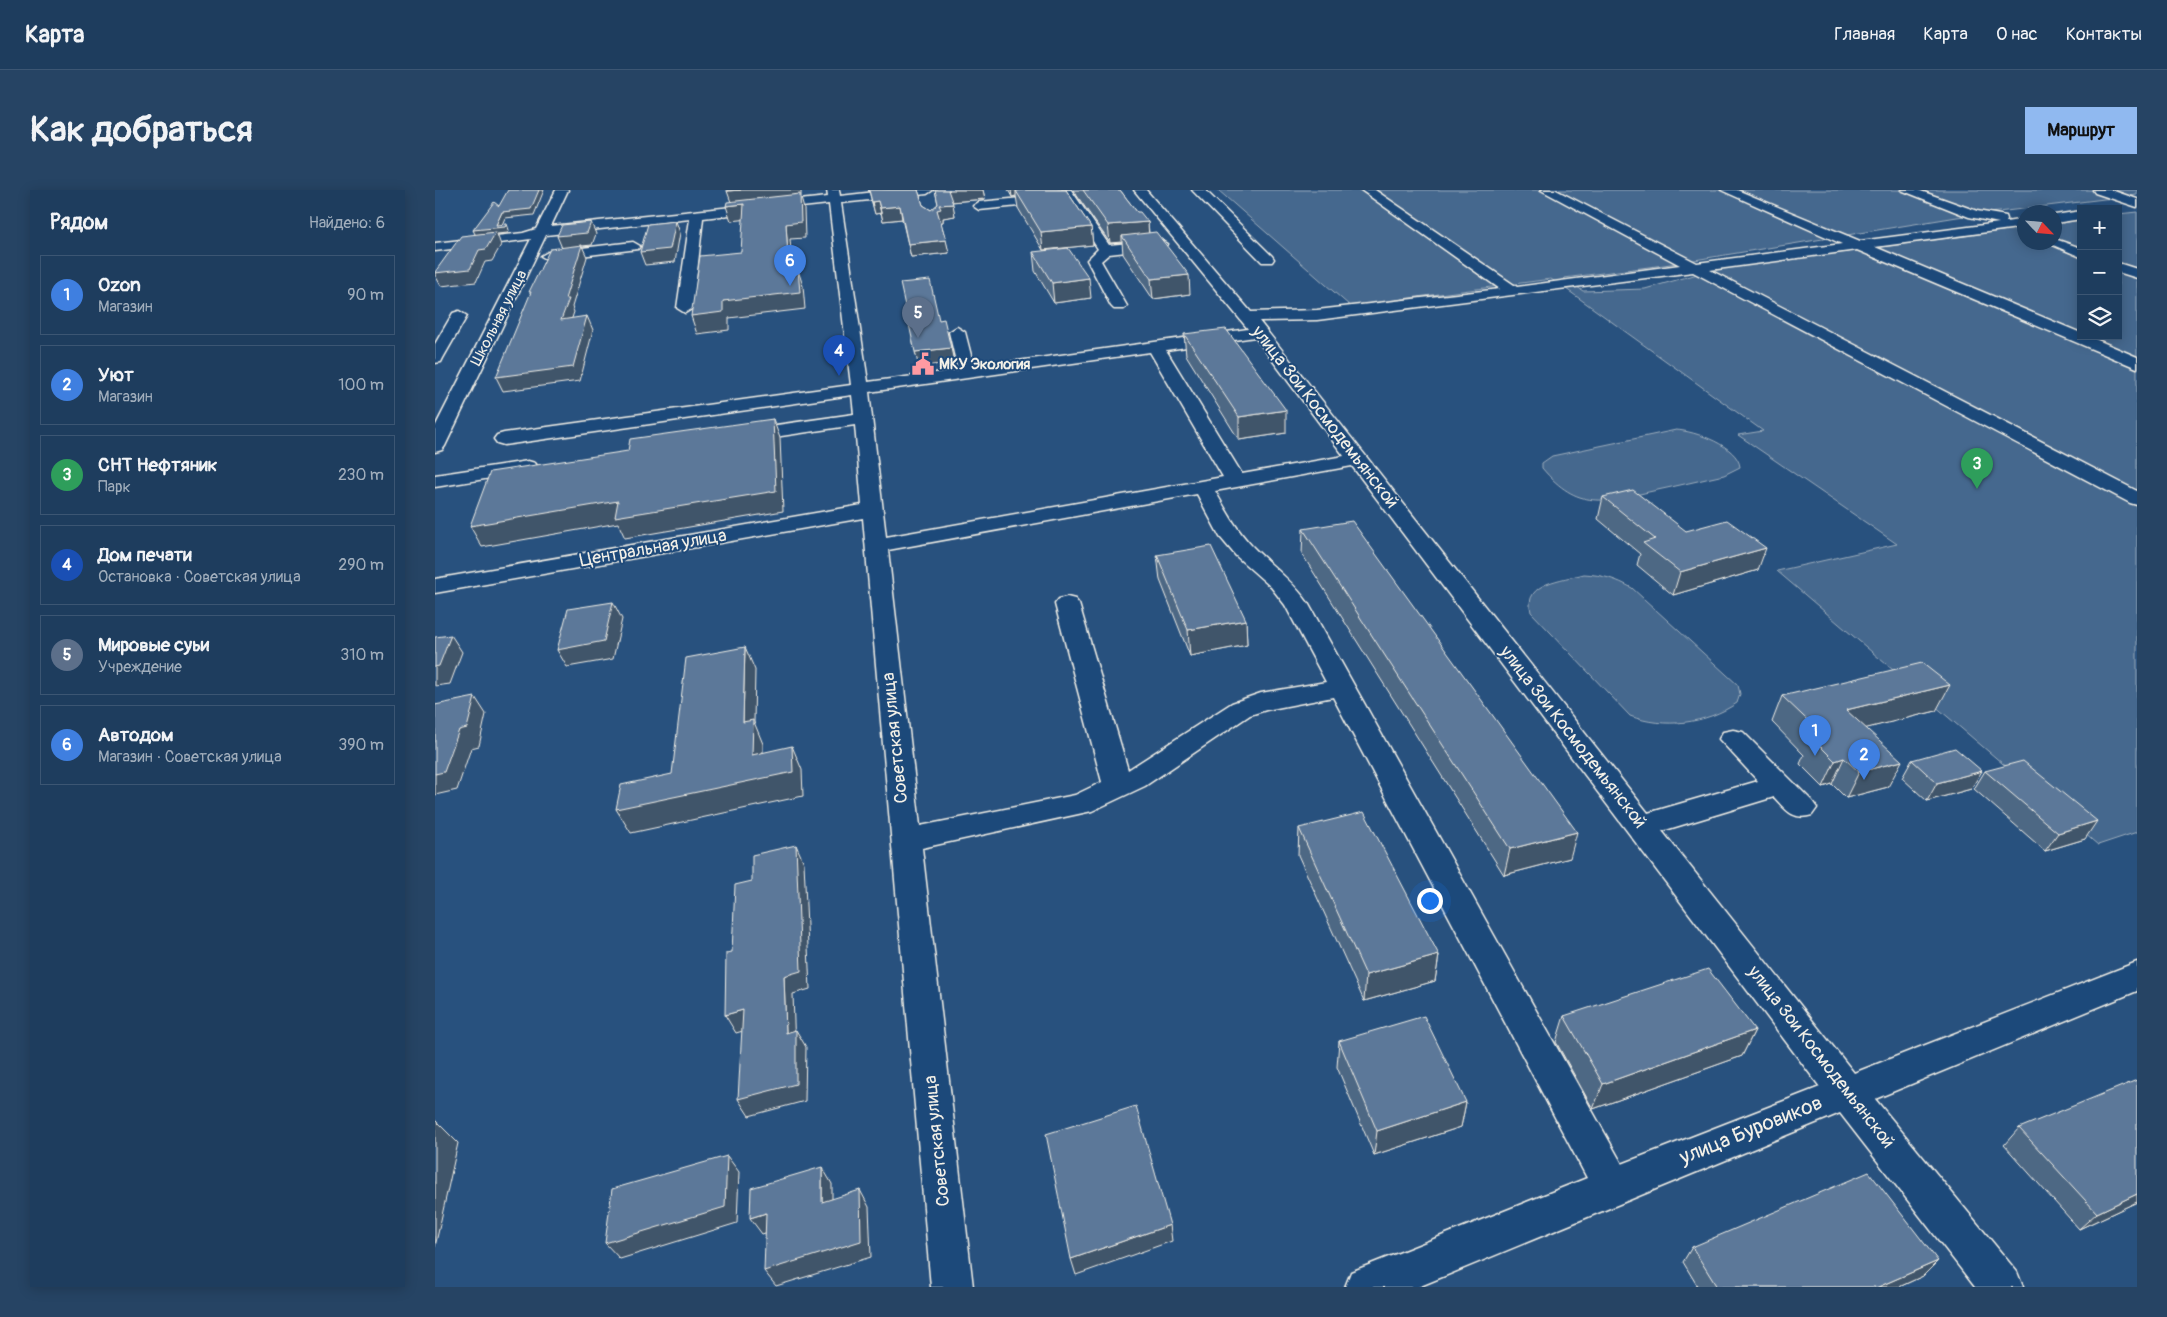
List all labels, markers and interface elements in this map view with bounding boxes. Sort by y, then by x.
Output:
text: Карта [25,20,84,49]
text: Главная [1834,23,1895,46]
text: Карта [1923,23,1968,46]
text: О нас [1996,23,2038,46]
text: Контакты [2066,23,2142,46]
button: Маршрут [2025,107,2137,154]
text: Как добраться [30,108,253,152]
north arrow [2017,205,2062,250]
map controls [2077,205,2122,340]
button: + [2077,205,2122,250]
text: Рядом [50,209,108,236]
text: Найдено: 6 [309,213,385,233]
pin: 6 [774,245,806,286]
button: − [2077,250,2122,295]
street label: Школьная улица [467,267,531,369]
text: Ozon [98,273,141,297]
text: 1 [64,285,70,305]
text: 90 m [347,285,384,305]
button: layers [2077,295,2122,340]
text: Магазин [98,297,153,317]
pin: 5 [902,297,934,338]
street label: улица Зои Космодемьянской [1246,320,1404,513]
pin: 4 [823,335,855,376]
public building icon: МКУ Экология [910,351,936,377]
place label: МКУ Экология [939,355,1030,374]
text: Уют [98,363,134,387]
text: 2 [63,375,71,395]
text: 100 m [338,375,384,395]
text: Магазин [98,387,153,407]
pin: 3 [1961,448,1993,489]
text: СНТ Нефтяник [98,453,217,477]
text: 3 [63,465,71,485]
text: 230 m [338,465,384,485]
text: Парк [98,477,131,497]
street label: Центральная улица [578,524,728,572]
text: Дом печати [98,543,192,567]
text: 4 [62,555,72,575]
text: 290 m [338,555,384,575]
text: Остановка · Советская улица [98,567,301,587]
text: Мировые суьи [98,633,209,657]
street label: улица Зои Космодемьянской [1494,640,1652,833]
text: 5 [63,645,71,665]
text: 310 m [340,645,384,665]
text: Учреждение [98,657,182,677]
street label: Советская улица [877,671,913,805]
pin: 1 [1799,715,1831,756]
text: Автодом [98,723,174,747]
text: 6 [62,735,72,755]
text: 390 m [338,735,384,755]
pin: 2 [1848,739,1880,780]
text: Магазин · Советская улица [98,747,282,767]
your location [1417,888,1443,914]
street label: улица Зои Космодемьянской [1742,960,1900,1153]
street label: Советская улица [919,1074,955,1208]
street label: улица Буровиков [1675,1089,1826,1171]

